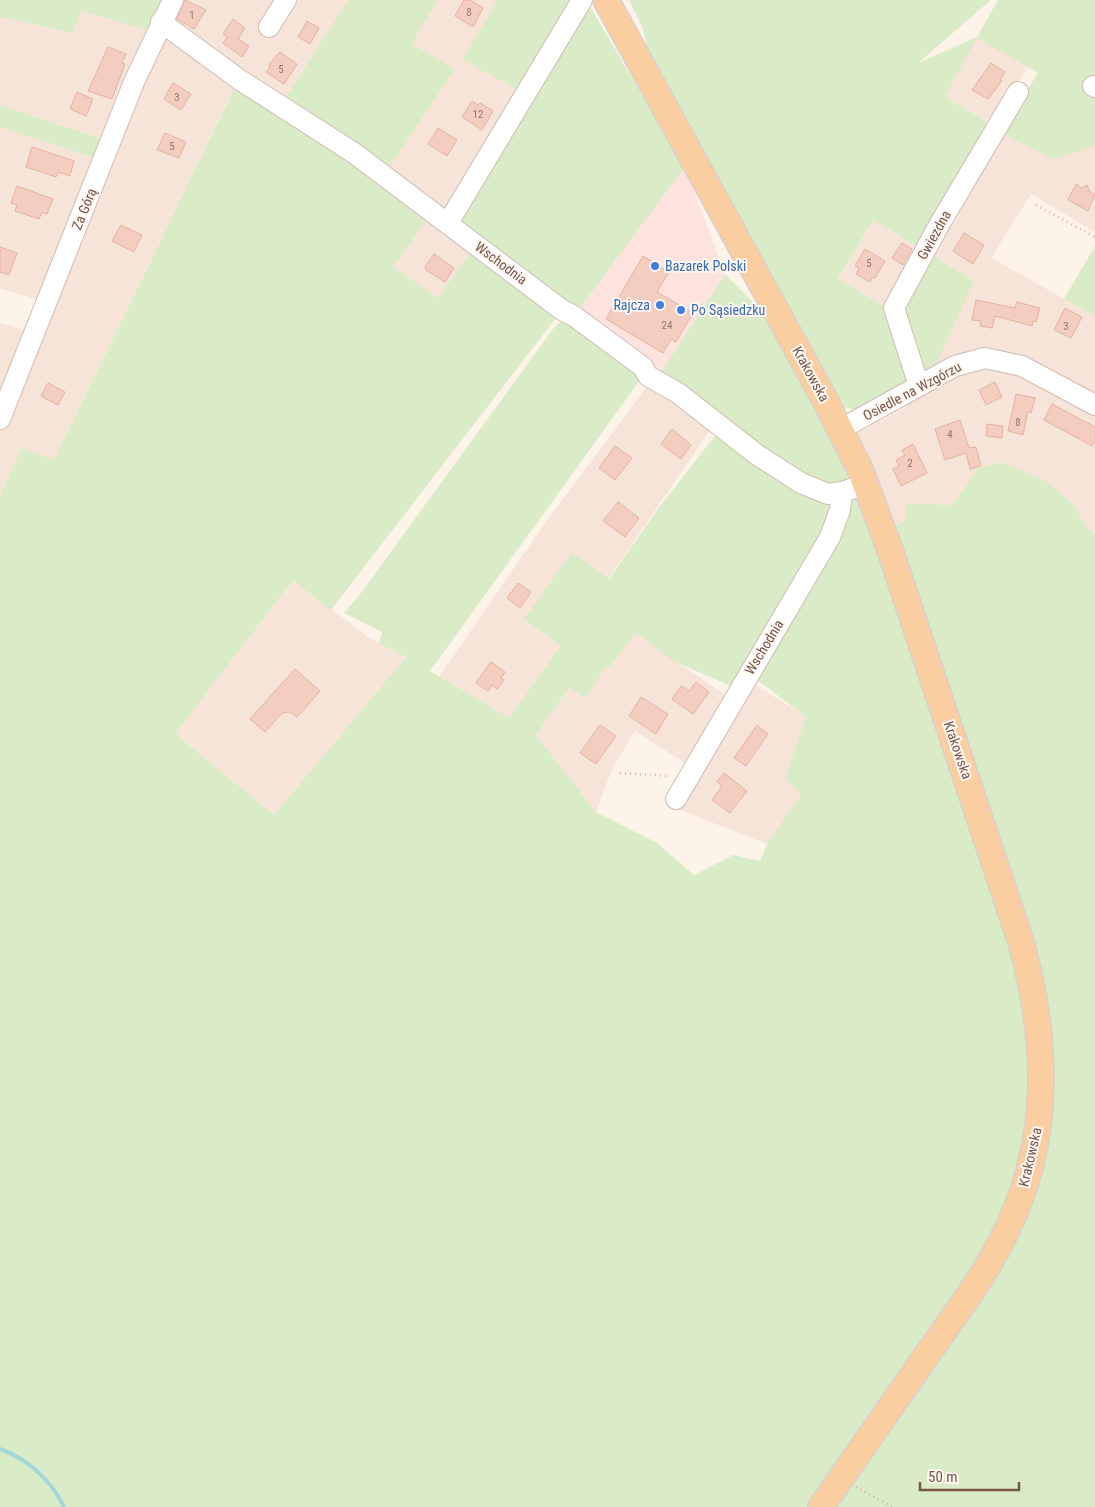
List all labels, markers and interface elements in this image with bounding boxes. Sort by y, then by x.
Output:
house number: 8 [466,6,472,19]
house number: 1 [189,9,195,22]
house number: 5 [278,63,284,76]
house number: 3 [174,91,180,104]
house number: 12 [473,108,483,121]
house number: 5 [169,140,175,153]
street label: Za Górą [68,186,100,232]
street label: Gwiezdna [914,208,954,262]
street label: Wschodnia [472,238,530,288]
house number: 5 [866,257,872,270]
place label: Bazarek Polski [665,258,746,274]
marker: Bazarek Polski [649,260,661,272]
place label: Rajcza [613,297,650,313]
marker: Rajcza [654,299,666,311]
place label: Po Sąsiedzku [691,302,765,318]
marker: Po Sąsiedzku [675,304,687,316]
house number: 24 [662,319,673,332]
house number: 3 [1063,320,1069,333]
street label: Krakowska [789,344,833,404]
street label: Osiedle na Wzgórzu [860,358,964,424]
house number: 8 [1015,416,1021,429]
house number: 4 [947,428,953,441]
house number: 2 [907,457,913,470]
street label: Wschodnia [741,617,787,677]
street label: Krakowska [941,719,975,781]
street label: Krakowska [1015,1126,1045,1188]
scale bar [920,1460,1019,1492]
text: 50 m [928,1468,958,1486]

